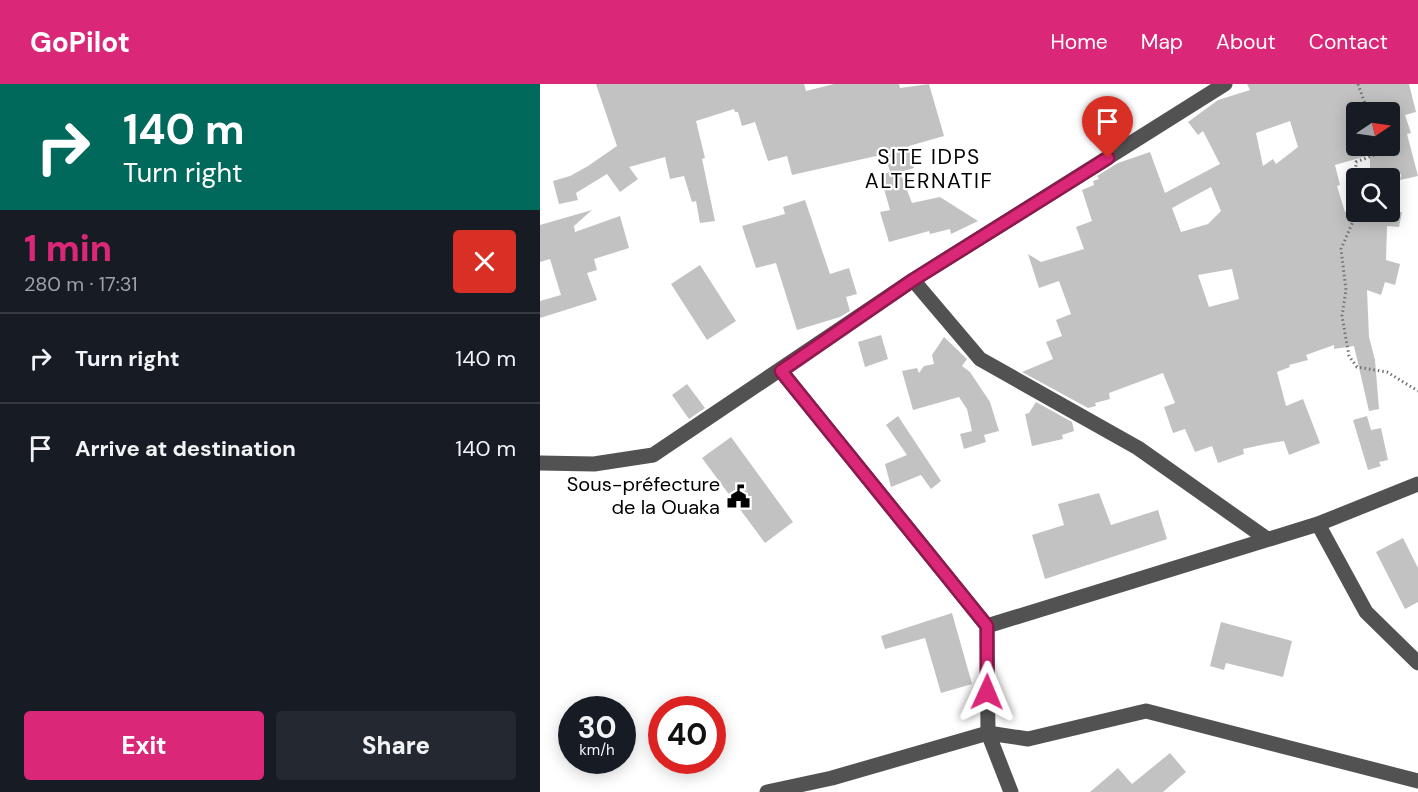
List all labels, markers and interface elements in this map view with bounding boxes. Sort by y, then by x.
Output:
text: GoPilot [30,24,130,61]
text: Home [1050,28,1108,56]
text: Map [1141,28,1183,56]
text: About [1216,28,1276,56]
text: Contact [1309,28,1388,56]
pin [1082,96,1133,158]
text: 140 m [123,102,245,157]
north arrow [1346,102,1400,156]
map controls [1346,102,1400,222]
icon: arrive [1091,105,1124,138]
icon: right [24,108,102,186]
district label: SITE IDPS ALTERNATIF [865,143,993,195]
text: Turn right [123,155,243,190]
button: search [1346,168,1400,222]
text: 1 min [24,225,112,272]
button: close [453,230,516,293]
text: 280 m · 17:31 [24,271,137,297]
icon: right [24,342,57,375]
text: Turn right [75,344,180,373]
text: 140 m [455,344,516,373]
icon: arrive [24,432,57,465]
text: Arrive at destination [75,434,296,463]
text: 140 m [455,434,516,463]
place label: Sous-préfecture de la Ouaka [567,471,720,520]
public building icon: Sous-préfecture de la Ouaka [725,483,751,509]
position arrow [955,660,1019,724]
speed limit sign: 40 [648,696,726,774]
text: 30 [577,708,617,747]
button: Exit [24,711,264,780]
button: Share [276,711,516,780]
text: km/h [579,740,615,760]

